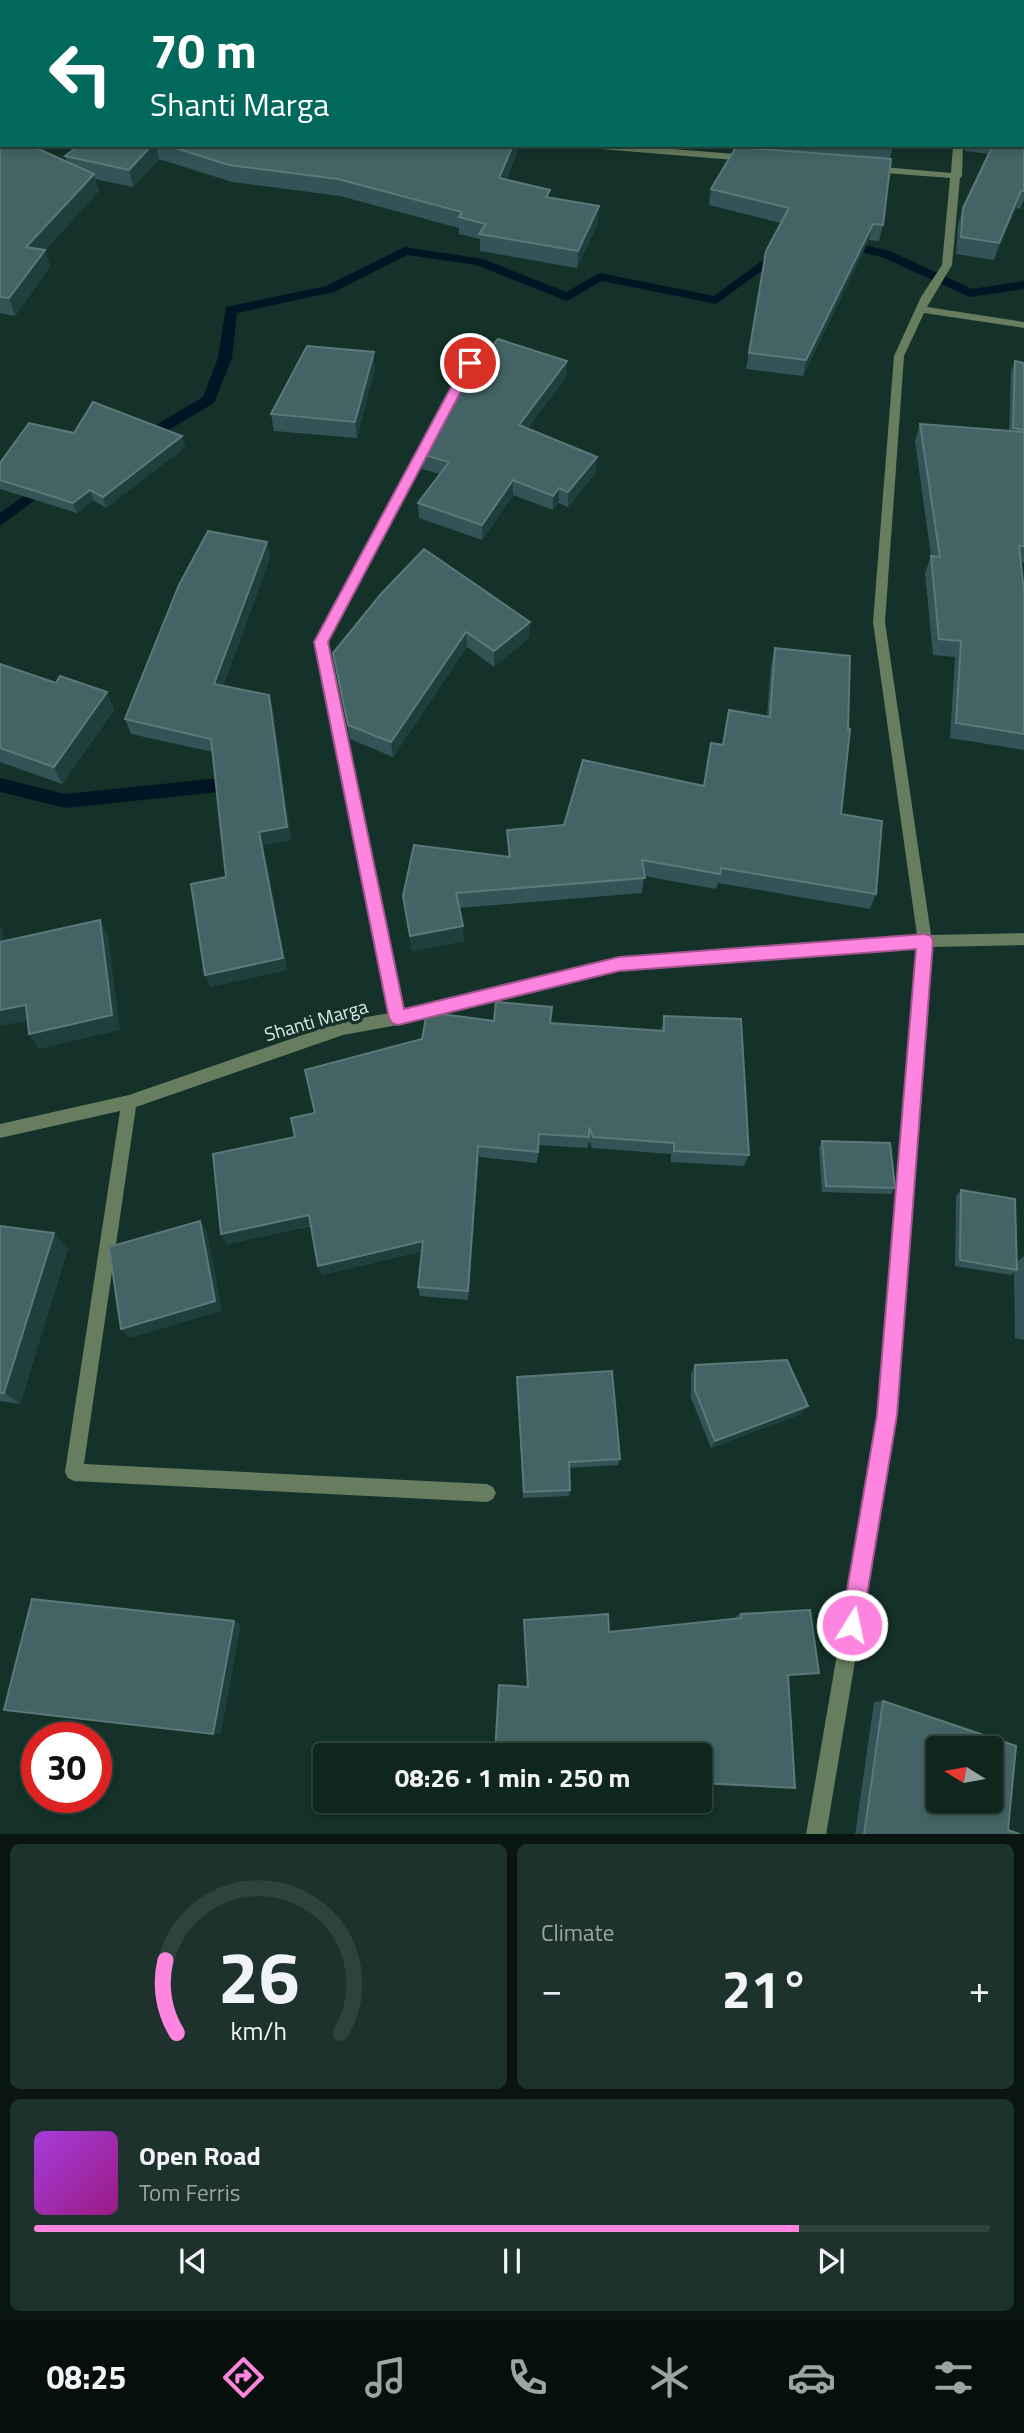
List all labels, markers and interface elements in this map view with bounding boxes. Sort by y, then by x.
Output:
text: 70 m [150,12,257,87]
icon: left [35,28,126,119]
text: Shanti Marga [150,80,329,128]
pin [440,333,500,393]
icon: arrive [451,344,489,382]
street label: Shanti Marga [261,991,371,1048]
position arrow [815,1588,889,1662]
speed limit sign: 30 [21,1722,112,1813]
north arrow [926,1736,1003,1813]
map controls [926,1736,1003,1813]
text: 08:26 · 1 min · 250 m [395,1758,630,1797]
text: Climate [541,1915,614,1950]
text: 26 [218,1921,299,2031]
text: 21° [722,1949,809,2028]
text: − [541,1960,562,2018]
text: + [969,1960,990,2018]
text: km/h [230,2011,287,2049]
text: Open Road [139,2136,261,2175]
text: Tom Ferris [139,2175,240,2210]
icon: previous [174,2242,212,2280]
icon: pause [493,2242,531,2280]
icon: next [812,2242,850,2280]
text: 08:25 [46,2353,126,2401]
icon: directions [219,2353,268,2402]
icon: music [361,2353,410,2402]
icon: phone [503,2353,552,2402]
icon: climate [645,2353,694,2402]
icon: car [787,2353,836,2402]
icon: filters [929,2353,978,2402]

